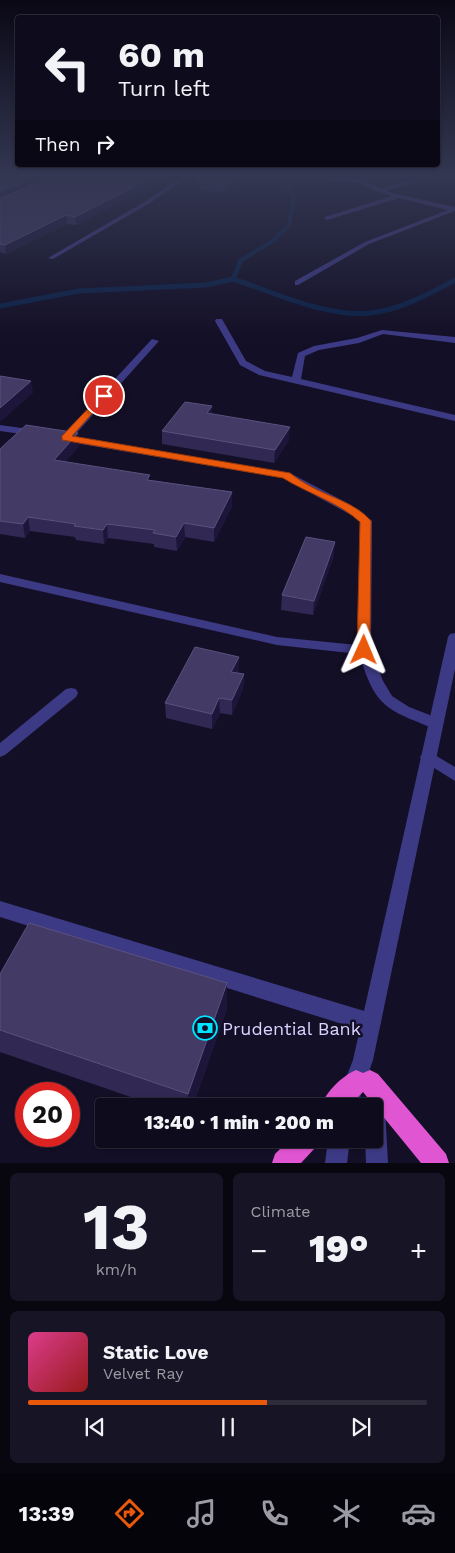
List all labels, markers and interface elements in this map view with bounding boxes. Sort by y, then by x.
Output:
text: 60 m [118,34,205,76]
icon: left [35,35,100,100]
text: Turn left [118,76,210,101]
icon: right [91,130,119,158]
text: Then [35,133,81,156]
pin [83,375,125,417]
icon: arrive [90,382,118,410]
position arrow [337,623,389,675]
bank icon: Prudential Bank [192,1015,218,1041]
place label: Prudential Bank [222,1018,361,1039]
speed limit sign: 20 [15,1082,80,1147]
text: 13:40 · 1 min · 200 m [144,1111,334,1134]
text: 13 [83,1189,150,1265]
text: Climate [251,1202,311,1221]
text: 19° [309,1227,369,1271]
text: − [251,1234,267,1267]
text: + [410,1234,427,1267]
text: km/h [96,1260,137,1279]
text: Static Love [103,1341,208,1364]
text: Velvet Ray [103,1364,183,1383]
icon: previous [81,1413,109,1441]
icon: pause [214,1413,242,1441]
icon: next [347,1413,375,1441]
icon: directions [112,1496,147,1531]
icon: music [184,1496,219,1531]
icon: phone [257,1496,292,1531]
icon: climate [329,1496,364,1531]
icon: car [401,1496,436,1531]
text: 13:39 [19,1501,74,1526]

